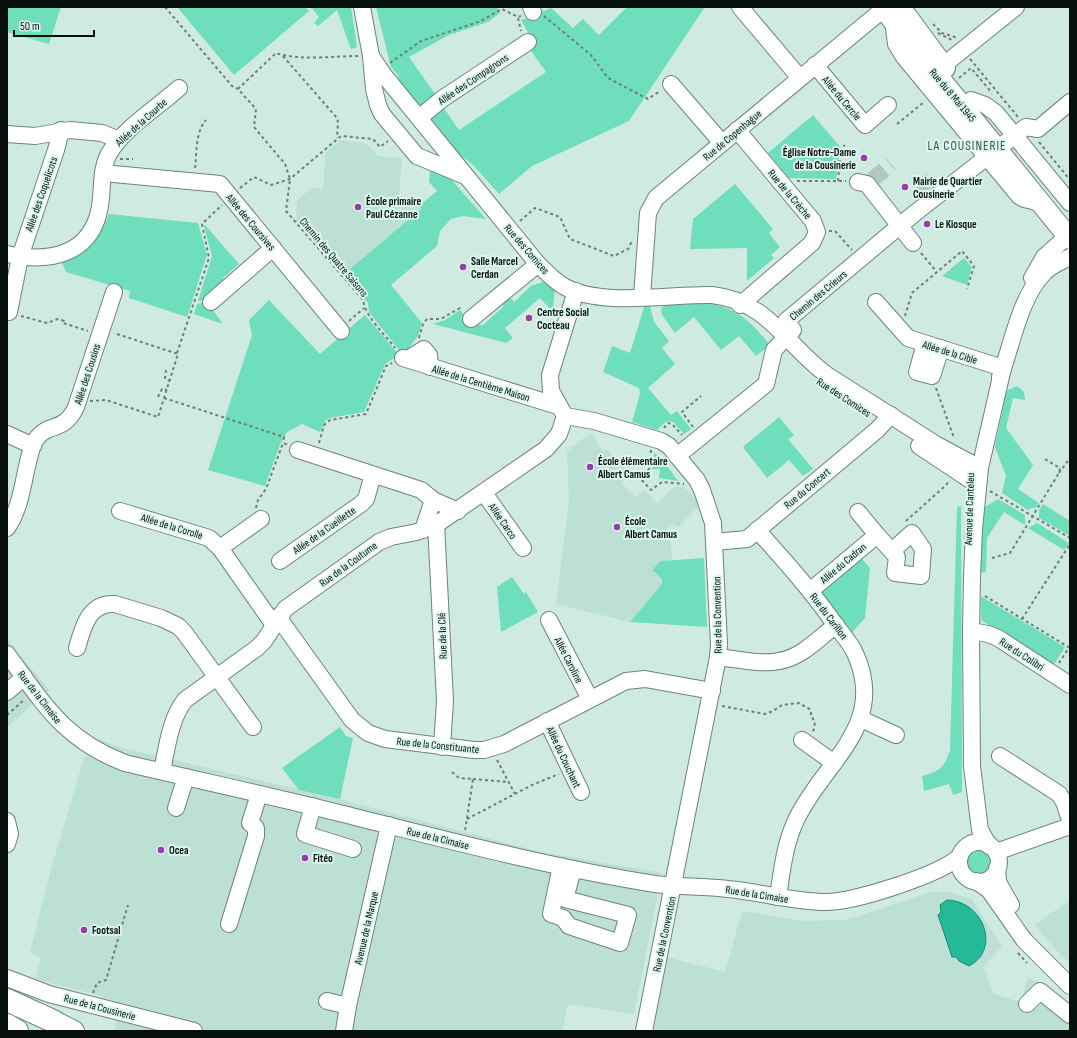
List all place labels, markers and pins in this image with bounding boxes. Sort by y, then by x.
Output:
place label: Église Notre-Dame de la Cousinerie [783,146,856,172]
marker: Église Notre-Dame de la Cousinerie [859,153,869,163]
place label: Mairie de Quartier Cousinerie [913,175,983,201]
marker: Mairie de Quartier Cousinerie [900,182,910,192]
place label: École primaire Paul Cézanne [366,195,421,221]
marker: École primaire Paul Cézanne [353,202,363,212]
place label: Le Kiosque [935,218,977,231]
marker: Le Kiosque [922,219,932,229]
place label: Salle Marcel Cerdan [471,255,518,281]
marker: Salle Marcel Cerdan [458,262,468,272]
place label: Centre Social Cocteau [537,306,589,332]
marker: Centre Social Cocteau [524,313,534,323]
place label: École élémentaire Albert Camus [597,455,668,481]
marker: École élémentaire Albert Camus [585,462,595,472]
place label: École Albert Camus [624,515,677,541]
marker: École Albert Camus [612,522,622,532]
place label: Ocea [169,844,189,857]
marker: Ocea [156,845,166,855]
place label: Fitéo [313,852,333,865]
marker: Fitéo [300,853,310,863]
place label: Footsal [92,924,121,937]
marker: Footsal [79,925,89,935]

